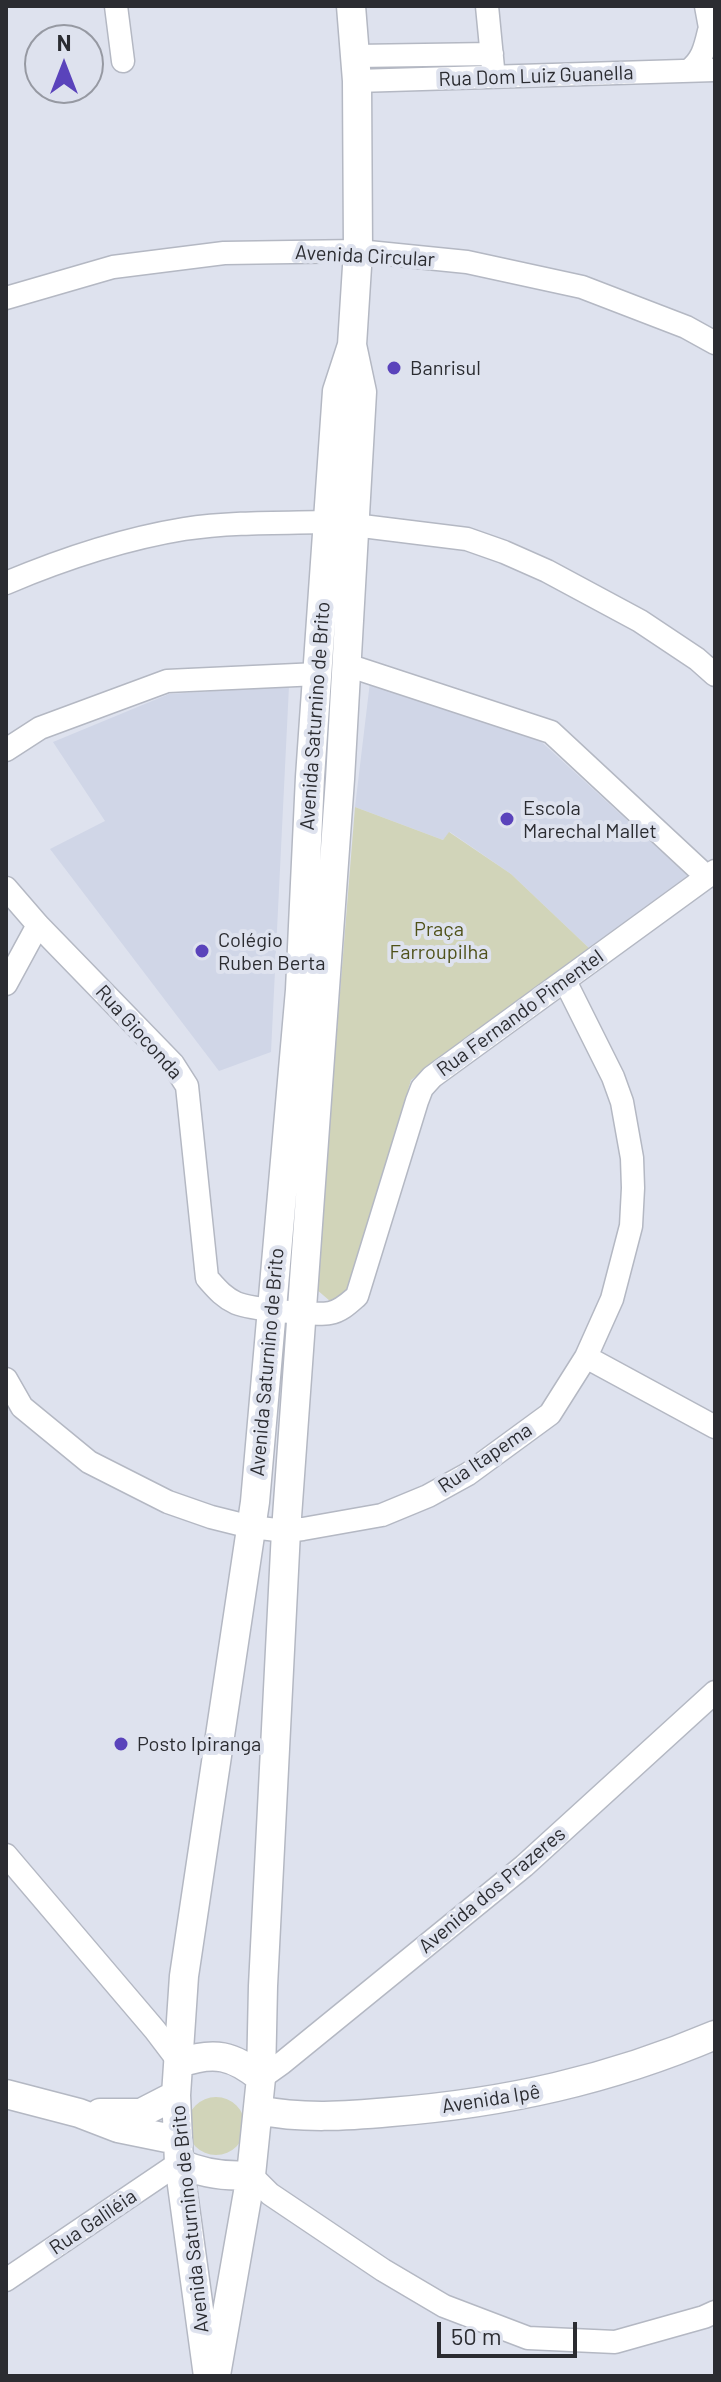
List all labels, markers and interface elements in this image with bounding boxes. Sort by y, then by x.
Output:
north arrow [24,24,104,104]
text: N [57,29,71,55]
street label: Rua Dom Luiz Guanella [438,61,634,91]
street label: Avenida Circular [294,240,436,272]
place label: Banrisul [410,356,481,380]
marker: Banrisul [385,359,403,377]
street label: Avenida Saturnino de Brito [295,601,335,831]
place label: Escola Marechal Mallet [523,796,657,843]
marker: Escola Marechal Mallet [498,810,516,828]
park label: Praça Farroupilha [390,917,488,964]
place label: Colégio Ruben Berta [218,928,325,975]
marker: Colégio Ruben Berta [193,942,211,960]
street label: Rua Fernando Pimentel [432,944,608,1082]
street label: Rua Gioconda [90,980,188,1084]
street label: Avenida Saturnino de Brito [245,1247,289,1477]
street label: Rua Itapema [433,1418,537,1498]
place label: Posto Ipiranga [137,1732,261,1756]
marker: Posto Ipiranga [112,1735,130,1753]
street label: Avenida dos Prazeres [414,1822,570,1958]
street label: Avenida Ipê [440,2079,542,2119]
street label: Avenida Saturnino de Brito [166,2104,214,2334]
street label: Rua Galiléia [45,2184,141,2260]
scale bar [441,2306,581,2356]
text: 50 m [451,2321,502,2350]

